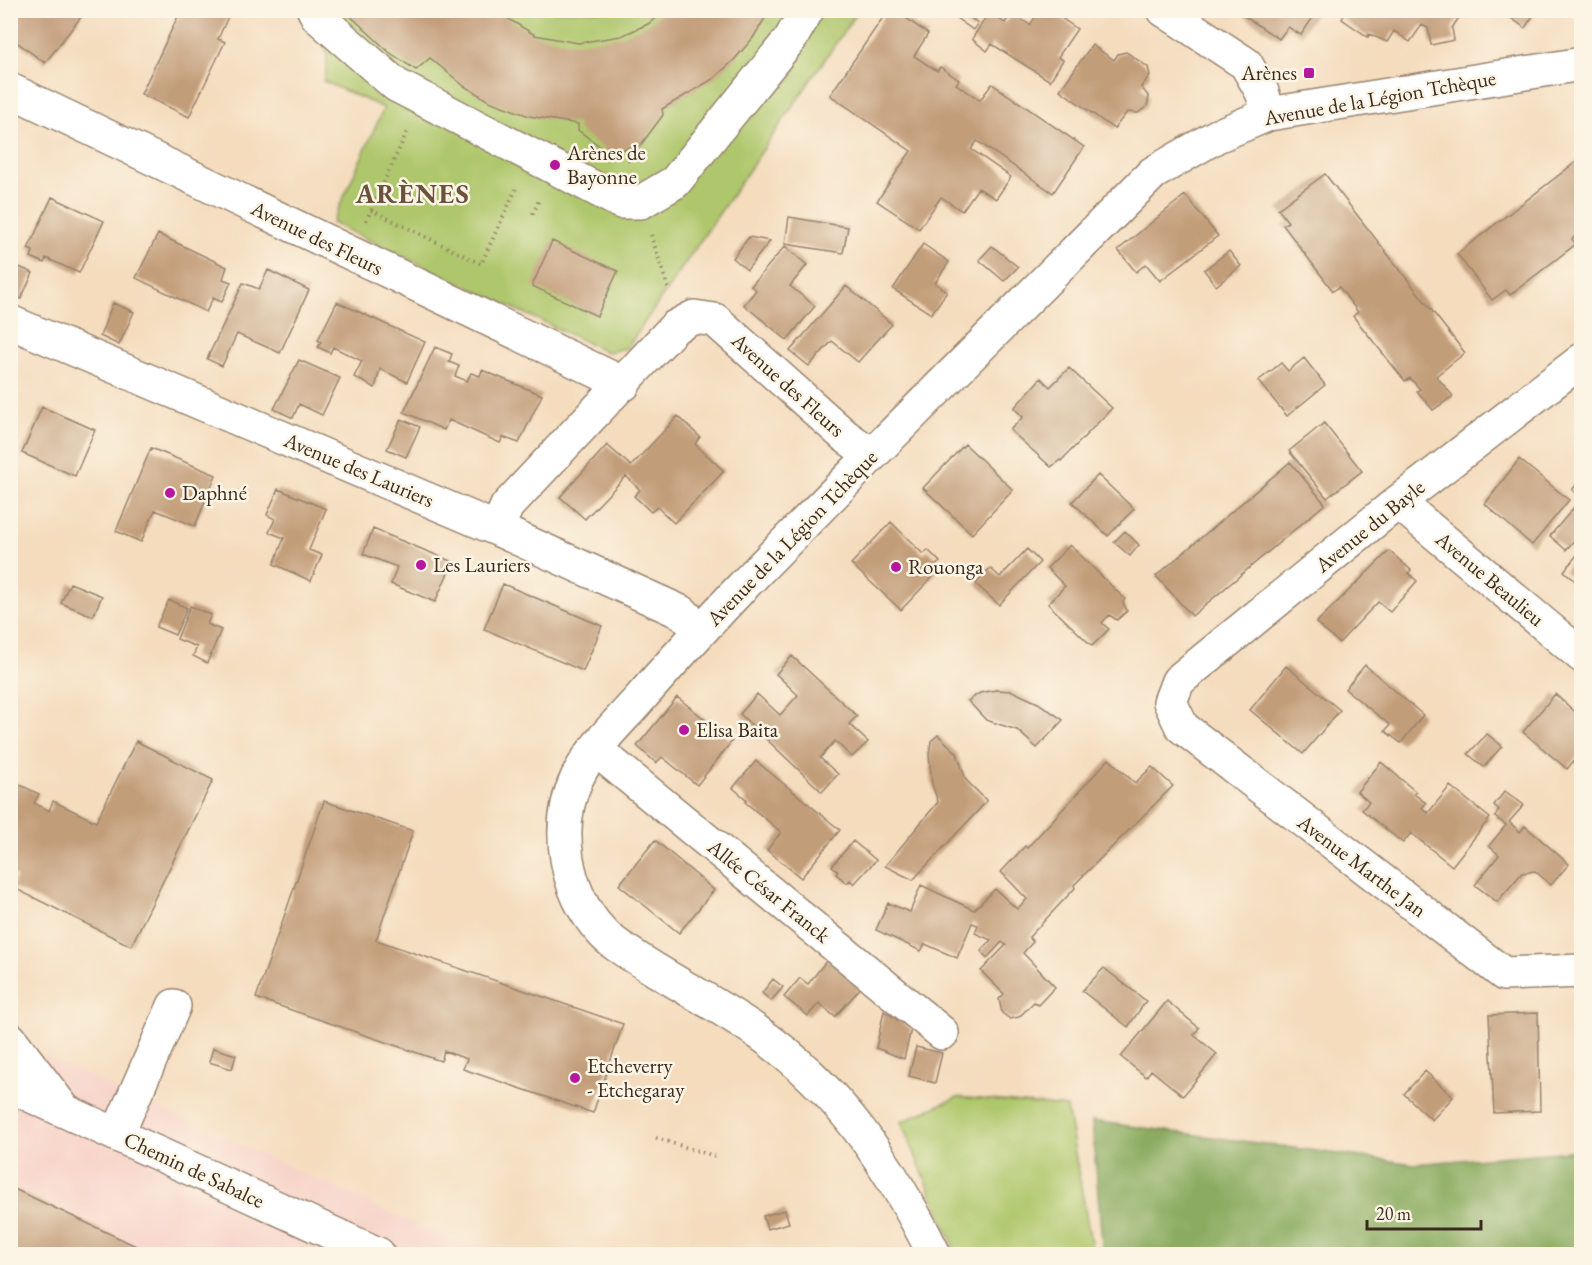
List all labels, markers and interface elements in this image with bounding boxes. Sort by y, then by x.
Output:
place label: Arènes [1240,59,1297,86]
street label: Avenue de la Légion Tchèque [1261,64,1498,131]
marker: Arènes [1302,66,1316,80]
place label: Arènes de Bayonne [566,139,646,190]
marker: Arènes de Bayonne [548,158,562,172]
district label: ARÈNES [355,176,470,211]
street label: Avenue des Fleurs [246,194,388,281]
street label: Avenue des Fleurs [725,326,851,443]
street label: Avenue des Lauriers [279,425,438,513]
street label: Avenue de la Légion Tchèque [700,444,883,632]
street label: Avenue du Bayle [1309,473,1430,579]
place label: Daphné [182,479,247,506]
marker: Daphné [163,486,177,500]
street label: Avenue Beaulieu [1430,525,1550,632]
place label: Les Lauriers [433,551,531,578]
place label: Rouonga [908,553,984,580]
marker: Les Lauriers [414,558,428,572]
marker: Rouonga [889,560,903,574]
place label: Elisa Baita [696,716,779,743]
marker: Elisa Baita [677,723,691,737]
street label: Avenue Marthe Jan [1292,808,1432,923]
street label: Allée César Franck [702,832,837,949]
place label: Etcheverry - Etchegaray [587,1052,685,1103]
marker: Etcheverry - Etchegaray [568,1071,582,1085]
street label: Chemin de Sabalce [120,1125,269,1214]
scale bar [1367,1193,1481,1231]
text: 20 m [1376,1202,1411,1225]

